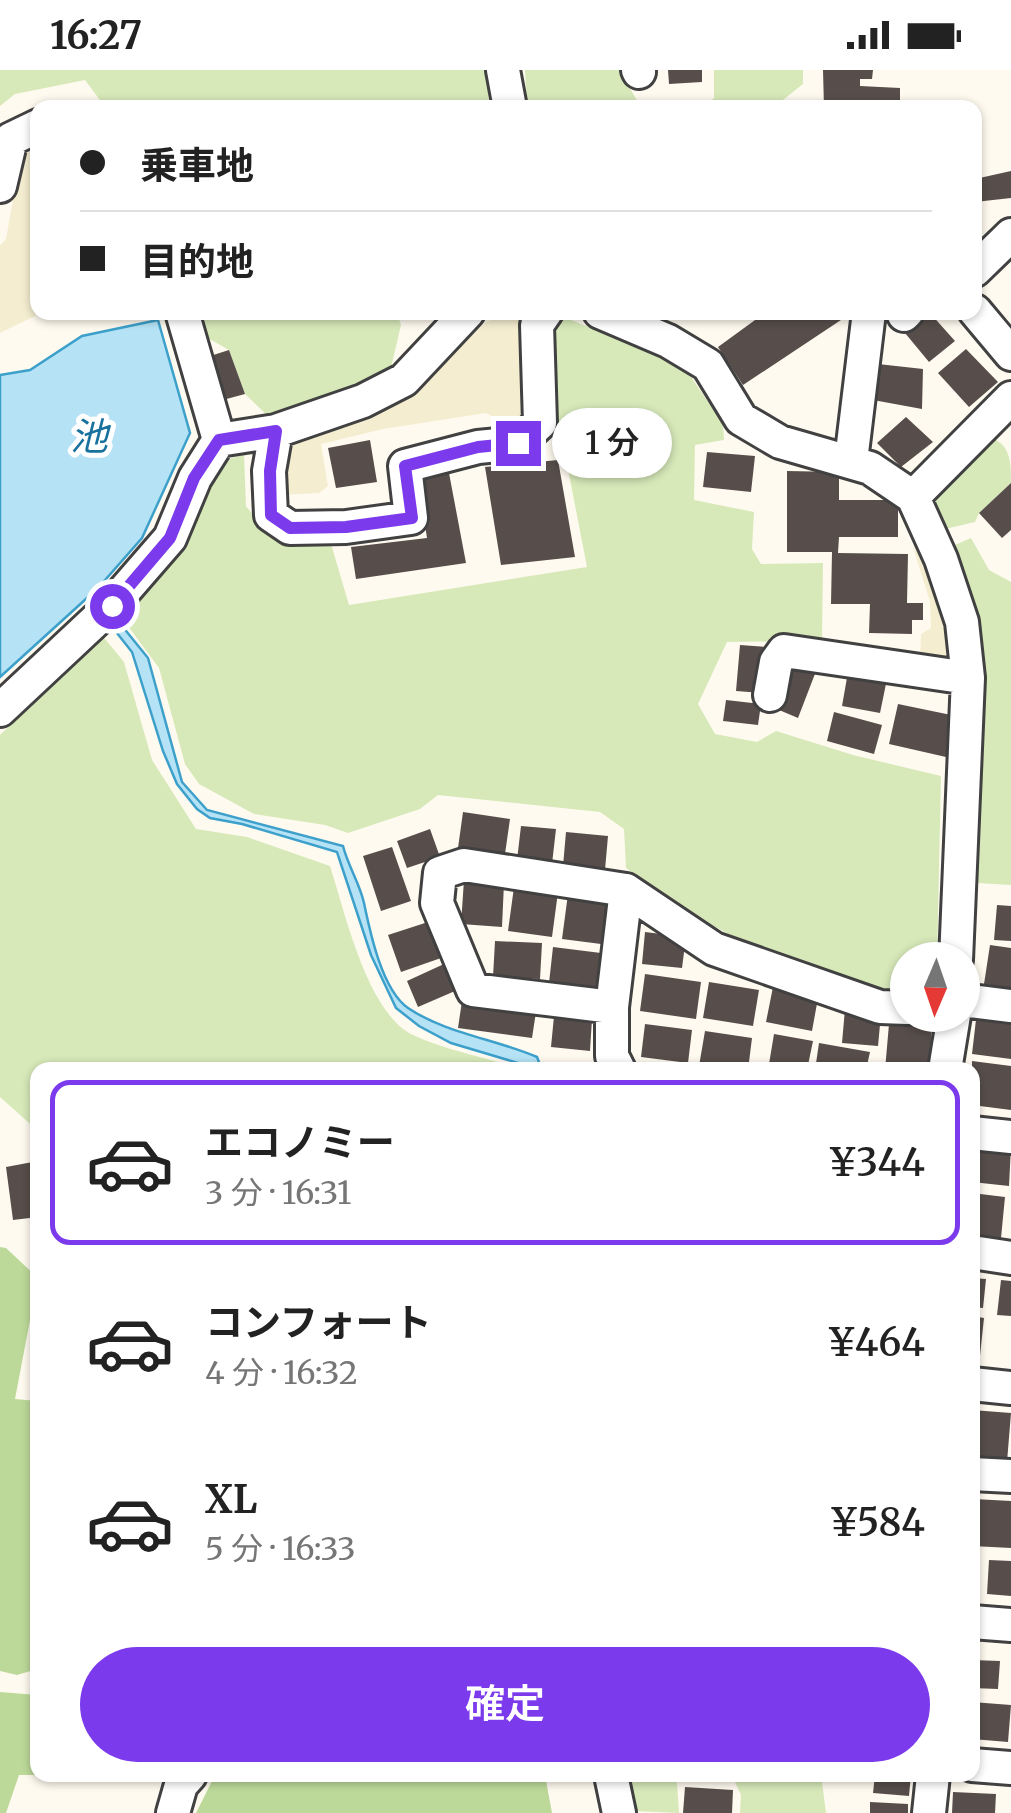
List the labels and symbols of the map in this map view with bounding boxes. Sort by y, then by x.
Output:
callout: 1 分 [553,408,673,478]
water label: 池 [70,413,112,460]
route end [496,421,541,466]
route start [90,584,135,629]
north arrow [890,942,980,1032]

